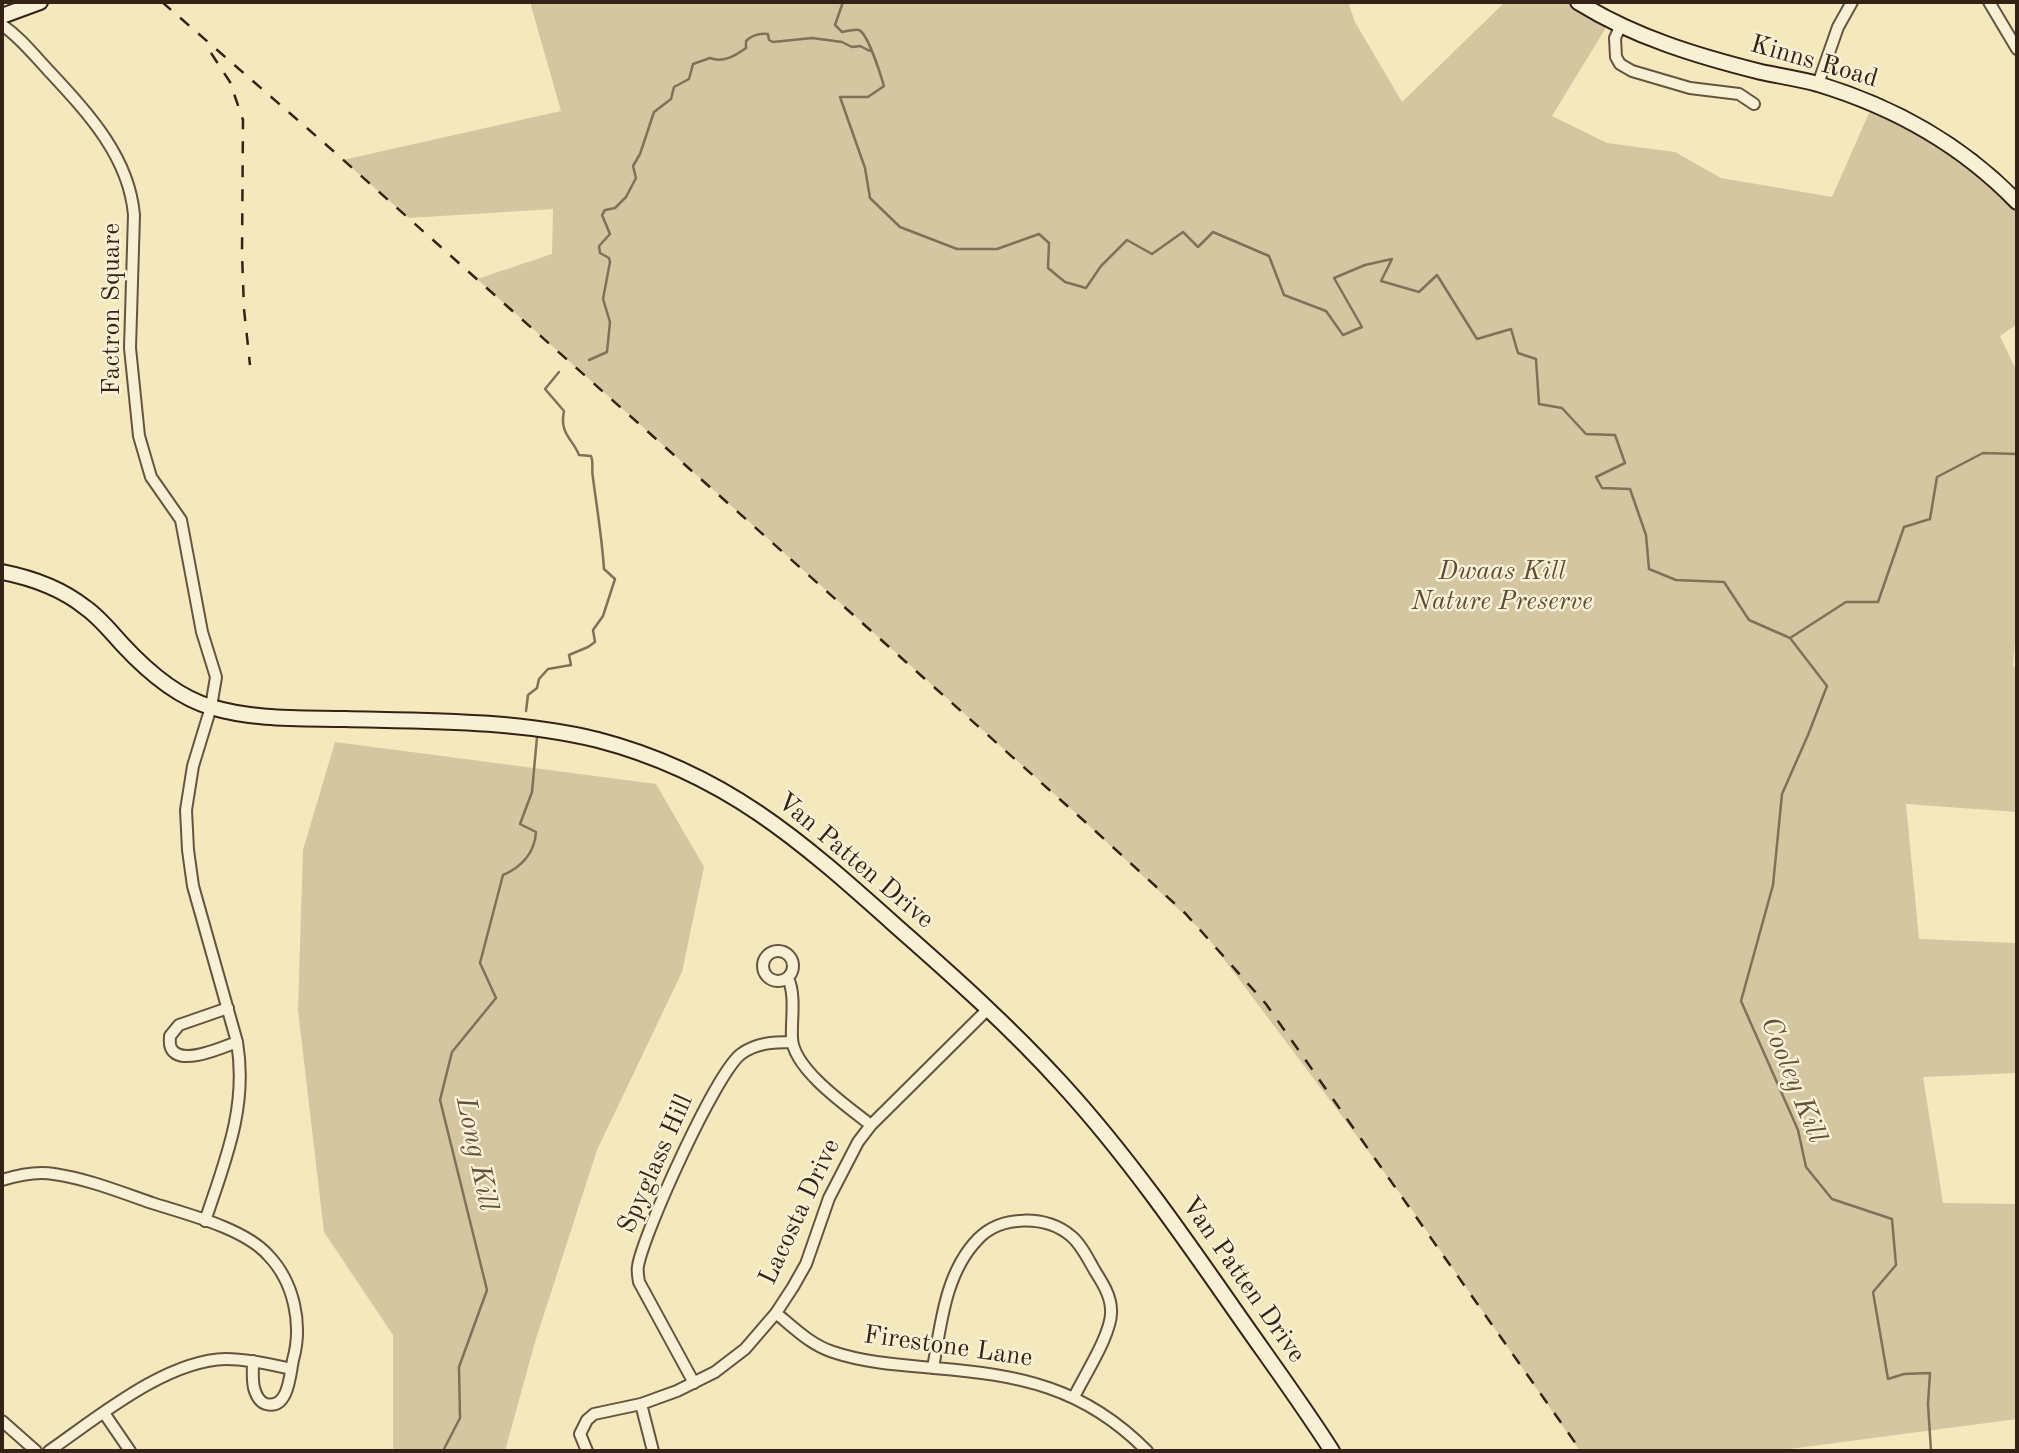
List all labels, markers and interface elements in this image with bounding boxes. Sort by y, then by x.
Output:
street label: Kinns Road [1747,29,1881,95]
street label: Factron Square [96,223,128,395]
park label: Dwaas Kill Nature Preserve [1411,556,1593,618]
street label: Van Patten Drive [770,786,940,936]
water label: Cooley Kill [1752,1012,1834,1148]
street label: Spyglass Hill [612,1090,700,1238]
water label: Long Kill [448,1094,504,1214]
street label: Lacosta Drive [753,1134,847,1290]
street label: Van Patten Drive [1174,1191,1312,1369]
street label: Firestone Lane [862,1320,1034,1374]

